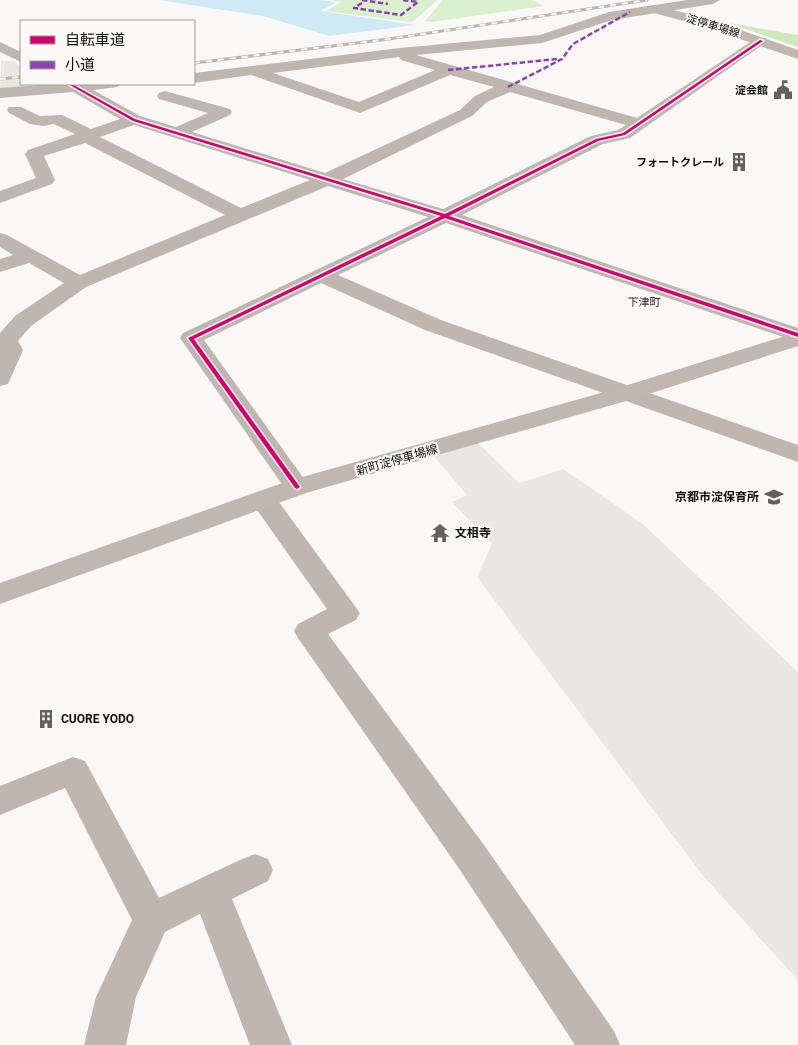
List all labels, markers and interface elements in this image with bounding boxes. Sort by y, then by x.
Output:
street label: 淀停車場線 [685,12,741,40]
legend [20,20,195,85]
text: 自転車道 [65,31,125,49]
text: 小道 [65,56,95,74]
public building icon: 淀会館 [772,79,794,101]
place label: 淀会館 [735,84,768,97]
building icon: フォートクレール [728,151,750,173]
place label: フォートクレール [636,156,724,169]
district label: 下津町 [628,296,661,309]
street label: 新町淀停車場線 [355,442,439,478]
school or university icon: 京都市淀保育所 [763,486,785,508]
place label: 京都市淀保育所 [675,490,759,504]
temple icon: 文相寺 [429,522,451,544]
place label: 文相寺 [455,526,491,540]
building icon: CUORE YODO [35,708,57,730]
place label: CUORE YODO [61,712,134,726]

